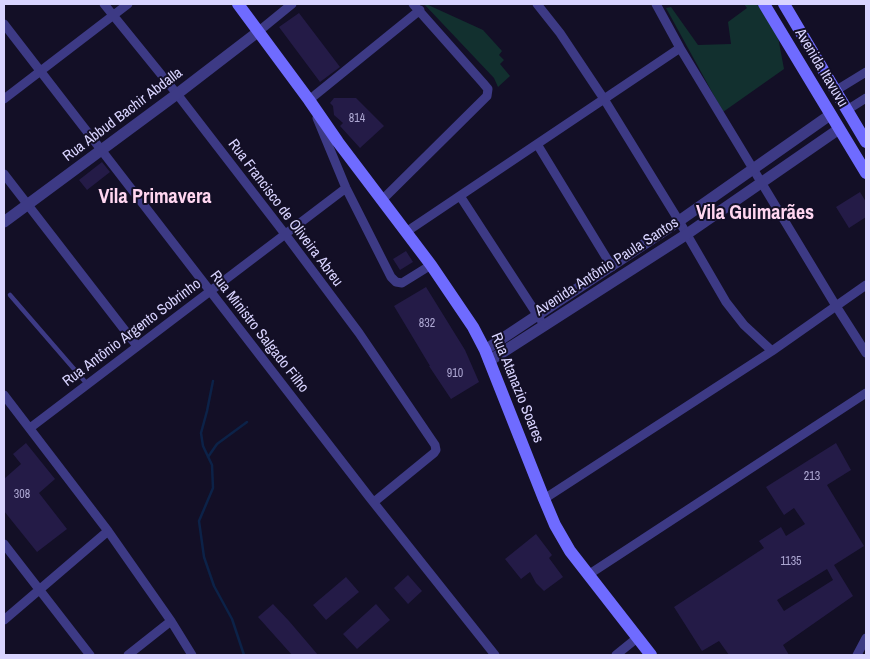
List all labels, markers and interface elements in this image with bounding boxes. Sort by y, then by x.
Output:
street label: Avenida Itavuvu [791,26,851,110]
street label: Rua Abbud Bachir Abdalla [60,64,186,166]
house number: 814 [349,112,365,126]
street label: Rua Francisco de Oliveira Abreu [224,136,346,290]
district label: Vila Primavera [99,186,211,210]
district label: Vila Guimarães [696,202,814,226]
street label: Avenida Antônio Paula Santos [532,214,682,320]
street label: Rua Ministro Salgado Filho [206,267,312,397]
street label: Rua Antônio Argento Sobrinho [59,275,205,391]
house number: 832 [419,317,435,331]
street label: Rua Atanazio Soares [487,330,547,446]
house number: 910 [447,367,463,381]
house number: 213 [804,470,820,484]
house number: 308 [14,488,30,502]
house number: 1135 [780,555,802,569]

